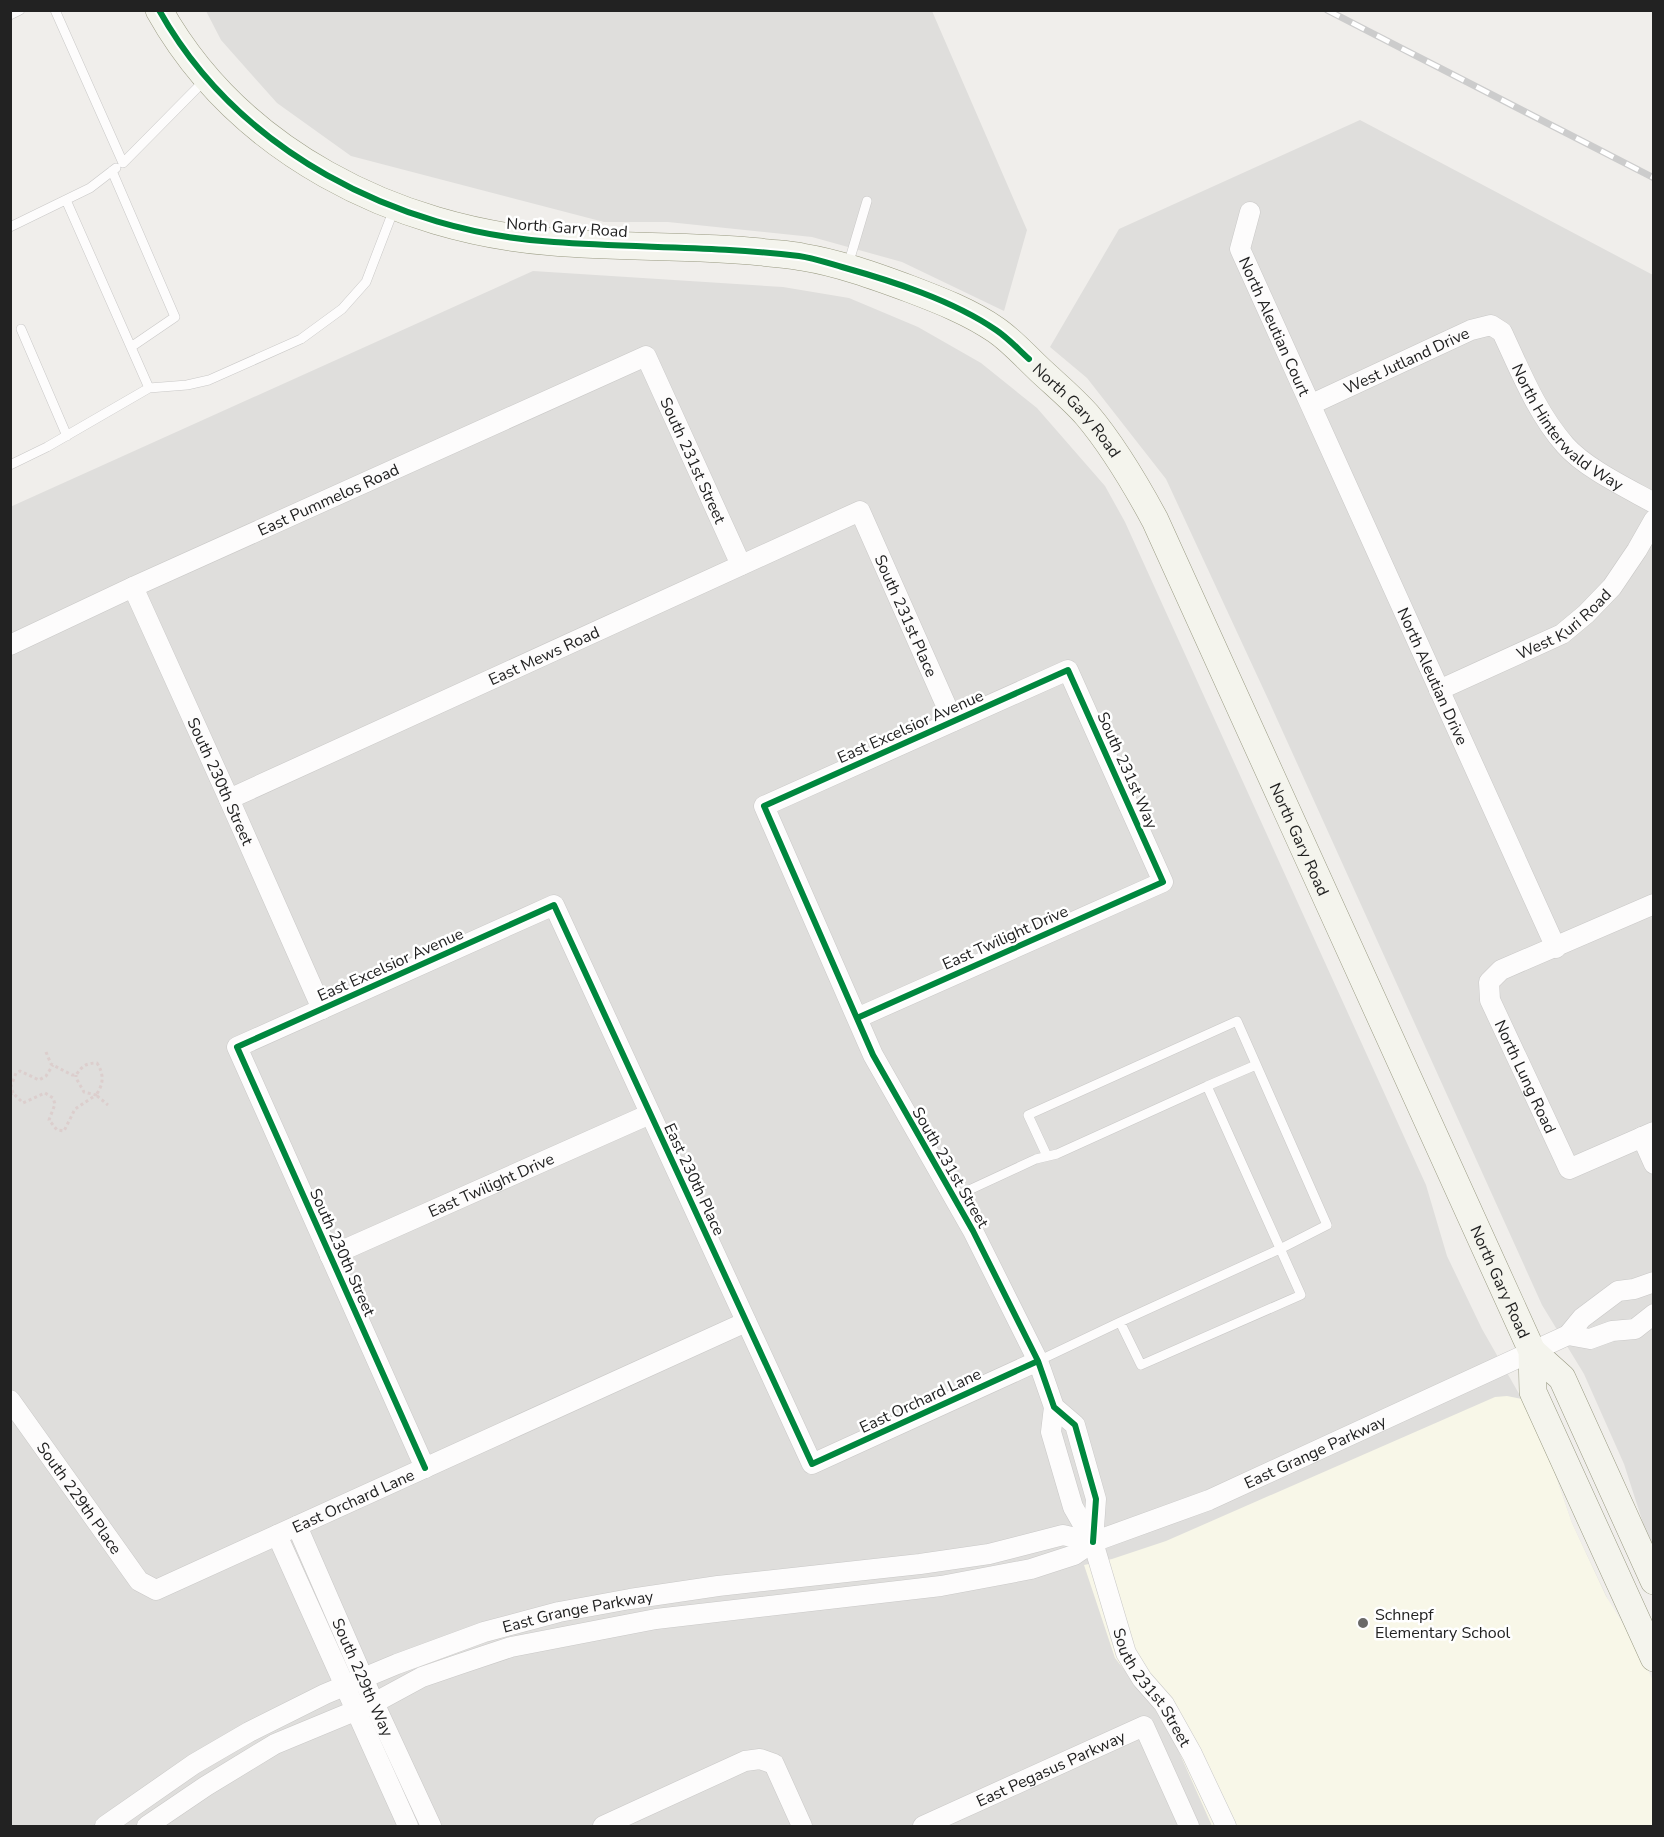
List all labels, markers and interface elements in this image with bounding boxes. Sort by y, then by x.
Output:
street label: North Gary Road [506,213,628,243]
street label: North Aleutian Court [1233,253,1315,400]
street label: West Jutland Drive [1340,322,1473,400]
street label: North Gary Road [1027,359,1125,462]
street label: North Hinterwald Way [1506,360,1628,497]
street label: South 231st Street [654,394,731,528]
street label: East Pummelos Road [254,459,403,541]
street label: South 231st Place [869,551,942,681]
street label: West Kuri Road [1513,584,1617,665]
street label: North Aleutian Drive [1392,604,1473,749]
street label: East Mews Road [485,621,603,691]
street label: East Excelsior Avenue [834,685,987,769]
street label: South 231st Way [1091,708,1163,833]
street label: South 230th Street [181,714,258,849]
street label: North Gary Road [1264,779,1334,899]
street label: East Twilight Drive [939,900,1072,975]
street label: East Excelsior Avenue [314,923,467,1007]
street label: North Lung Road [1489,1016,1561,1137]
street label: South 231st Street [907,1103,994,1232]
street label: East 230th Place [658,1120,730,1239]
street label: East Twilight Drive [425,1148,558,1223]
street label: South 230th Street [304,1185,380,1320]
street label: North Gary Road [1464,1222,1535,1342]
street label: East Orchard Lane [856,1363,985,1439]
street label: East Grange Parkway [1241,1410,1390,1494]
street label: South 229th Place [31,1438,126,1559]
street label: East Orchard Lane [289,1464,418,1539]
street label: East Grange Parkway [500,1586,655,1639]
place label: Schnepf Elementary School [1375,1604,1511,1644]
street label: South 229th Way [326,1615,398,1741]
marker: Schnepf Elementary School [1356,1616,1370,1630]
street label: South 231st Street [1107,1626,1196,1751]
street label: East Pegasus Parkway [973,1726,1130,1812]

